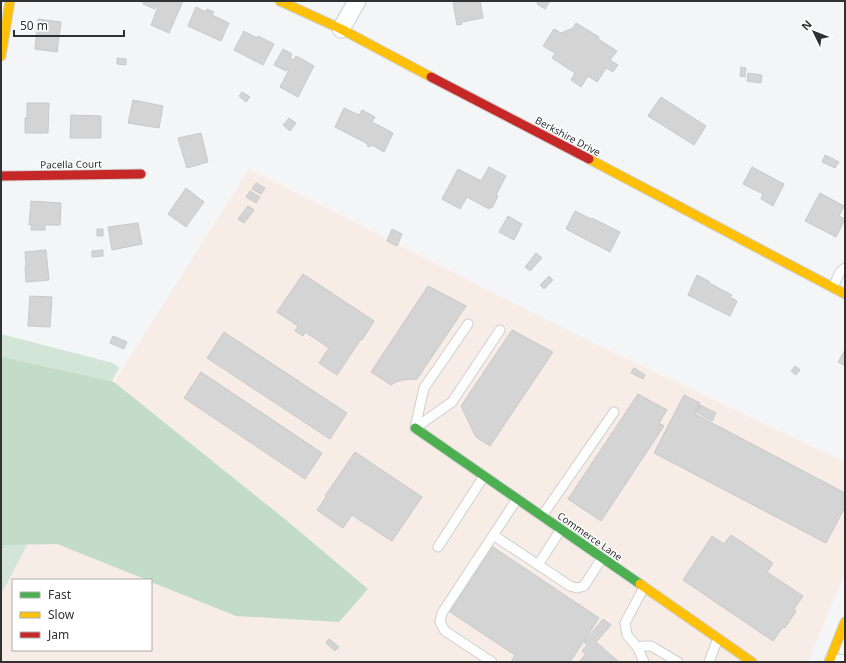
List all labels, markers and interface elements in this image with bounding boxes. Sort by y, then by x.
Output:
scale bar [14,12,124,38]
north arrow [794,12,834,52]
text: N [798,16,815,33]
text: 50 m [20,17,48,34]
street label: Berkshire Drive [533,113,603,159]
street label: Pacella Court [40,156,102,172]
street label: Commerce Lane [555,508,626,564]
legend [12,579,152,651]
text: Fast [48,586,72,603]
text: Slow [48,606,75,623]
text: Jam [47,626,69,643]

